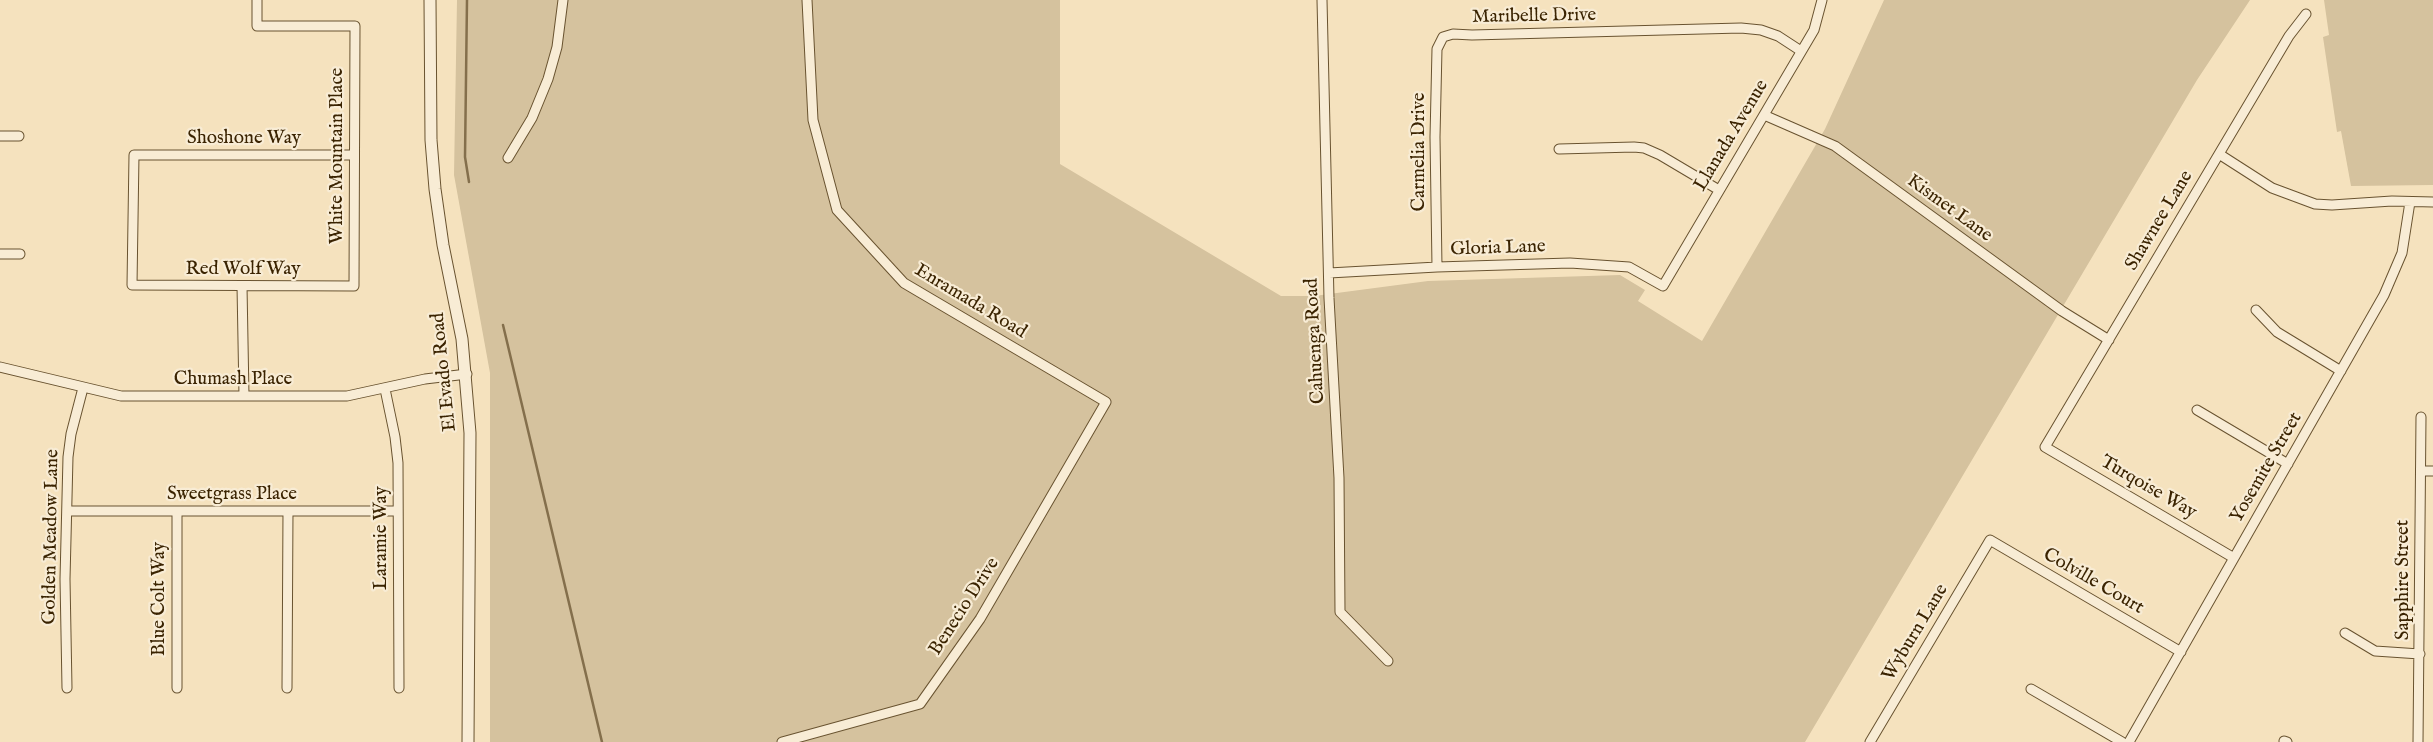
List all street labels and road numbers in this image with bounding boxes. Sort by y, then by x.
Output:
street label: Maribelle Drive [1472,5,1596,29]
street label: White Mountain Place [327,68,349,244]
street label: Llanada Avenue [1690,76,1774,196]
street label: Carmelia Drive [1409,92,1431,212]
street label: Shoshone Way [187,128,301,150]
street label: Shawnee Lane [2121,167,2199,275]
street label: Kismet Lane [1902,170,1996,248]
street label: Gloria Lane [1450,236,1546,262]
street label: Red Wolf Way [185,259,301,281]
street label: Enramada Road [910,260,1030,344]
street label: Cahuenga Road [1301,277,1331,405]
street label: El Evado Road [427,311,463,433]
street label: Chumash Place [174,369,292,391]
street label: Yosemite Street [2226,409,2308,527]
street label: Golden Meadow Lane [39,449,65,625]
street label: Turqoise Way [2096,451,2200,525]
street label: Sweetgrass Place [167,484,297,506]
street label: Laramie Way [371,486,393,590]
street label: Sapphire Street [2393,520,2415,640]
street label: Blue Colt Way [149,542,171,656]
street label: Colville Court [2039,544,2147,620]
street label: Benecio Drive [925,554,1005,660]
street label: Wyburn Lane [1878,580,1954,686]

